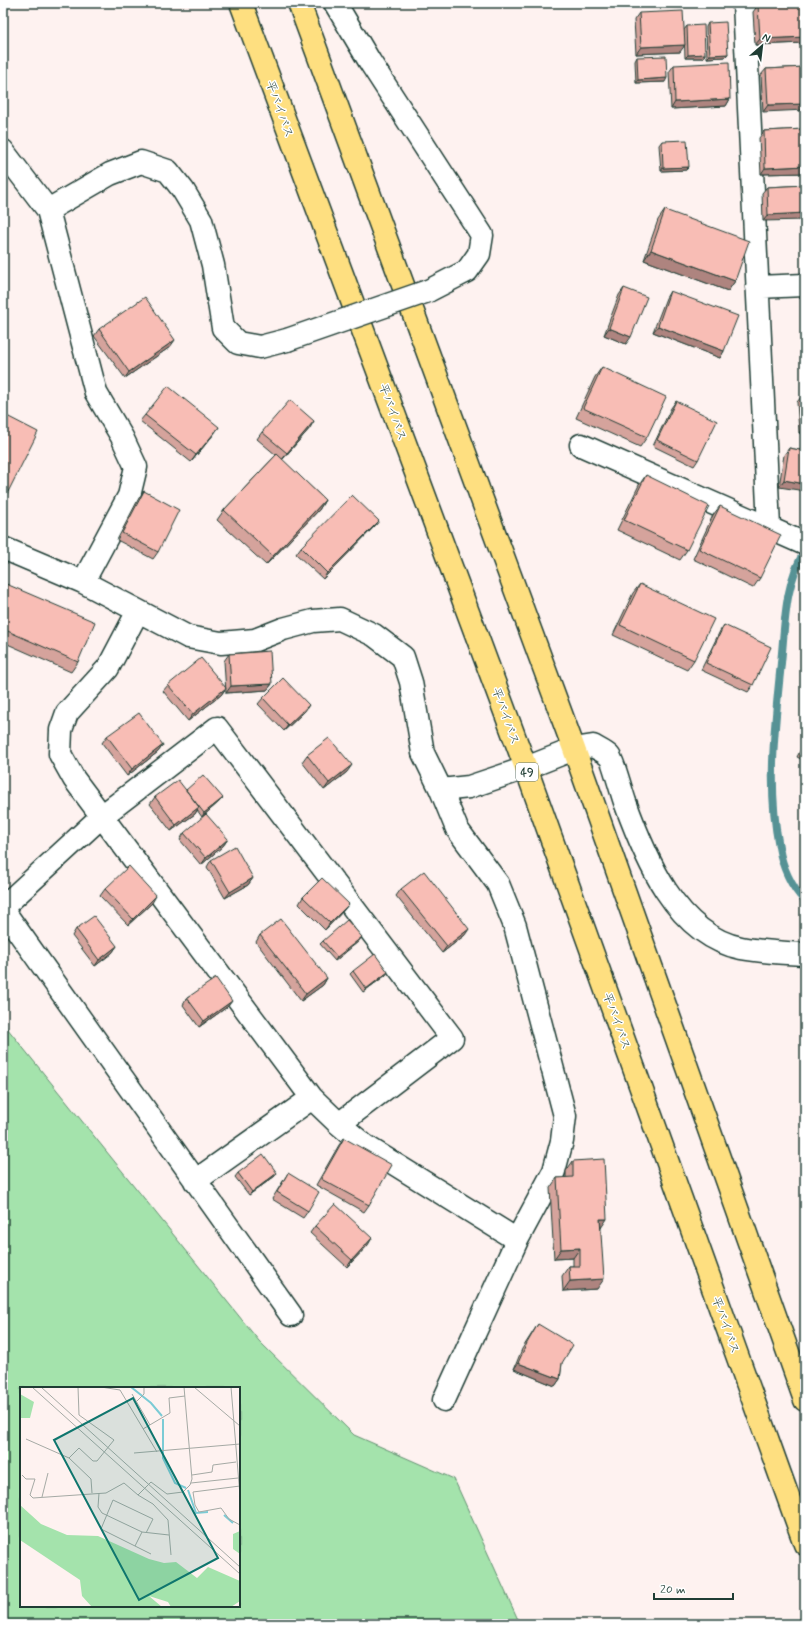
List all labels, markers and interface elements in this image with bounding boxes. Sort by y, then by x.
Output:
north arrow [742,26,782,66]
text: N [760,30,773,46]
street label: 平バイパス [261,79,297,140]
street label: 平バイパス [374,382,410,443]
street label: 平バイパス [487,686,523,747]
road number: 49 [516,763,538,781]
street label: 平バイパス [598,991,634,1052]
street label: 平バイパス [707,1295,743,1356]
inset map [20,1387,240,1607]
scale bar [654,1575,733,1601]
text: 20 m [660,1582,686,1598]

